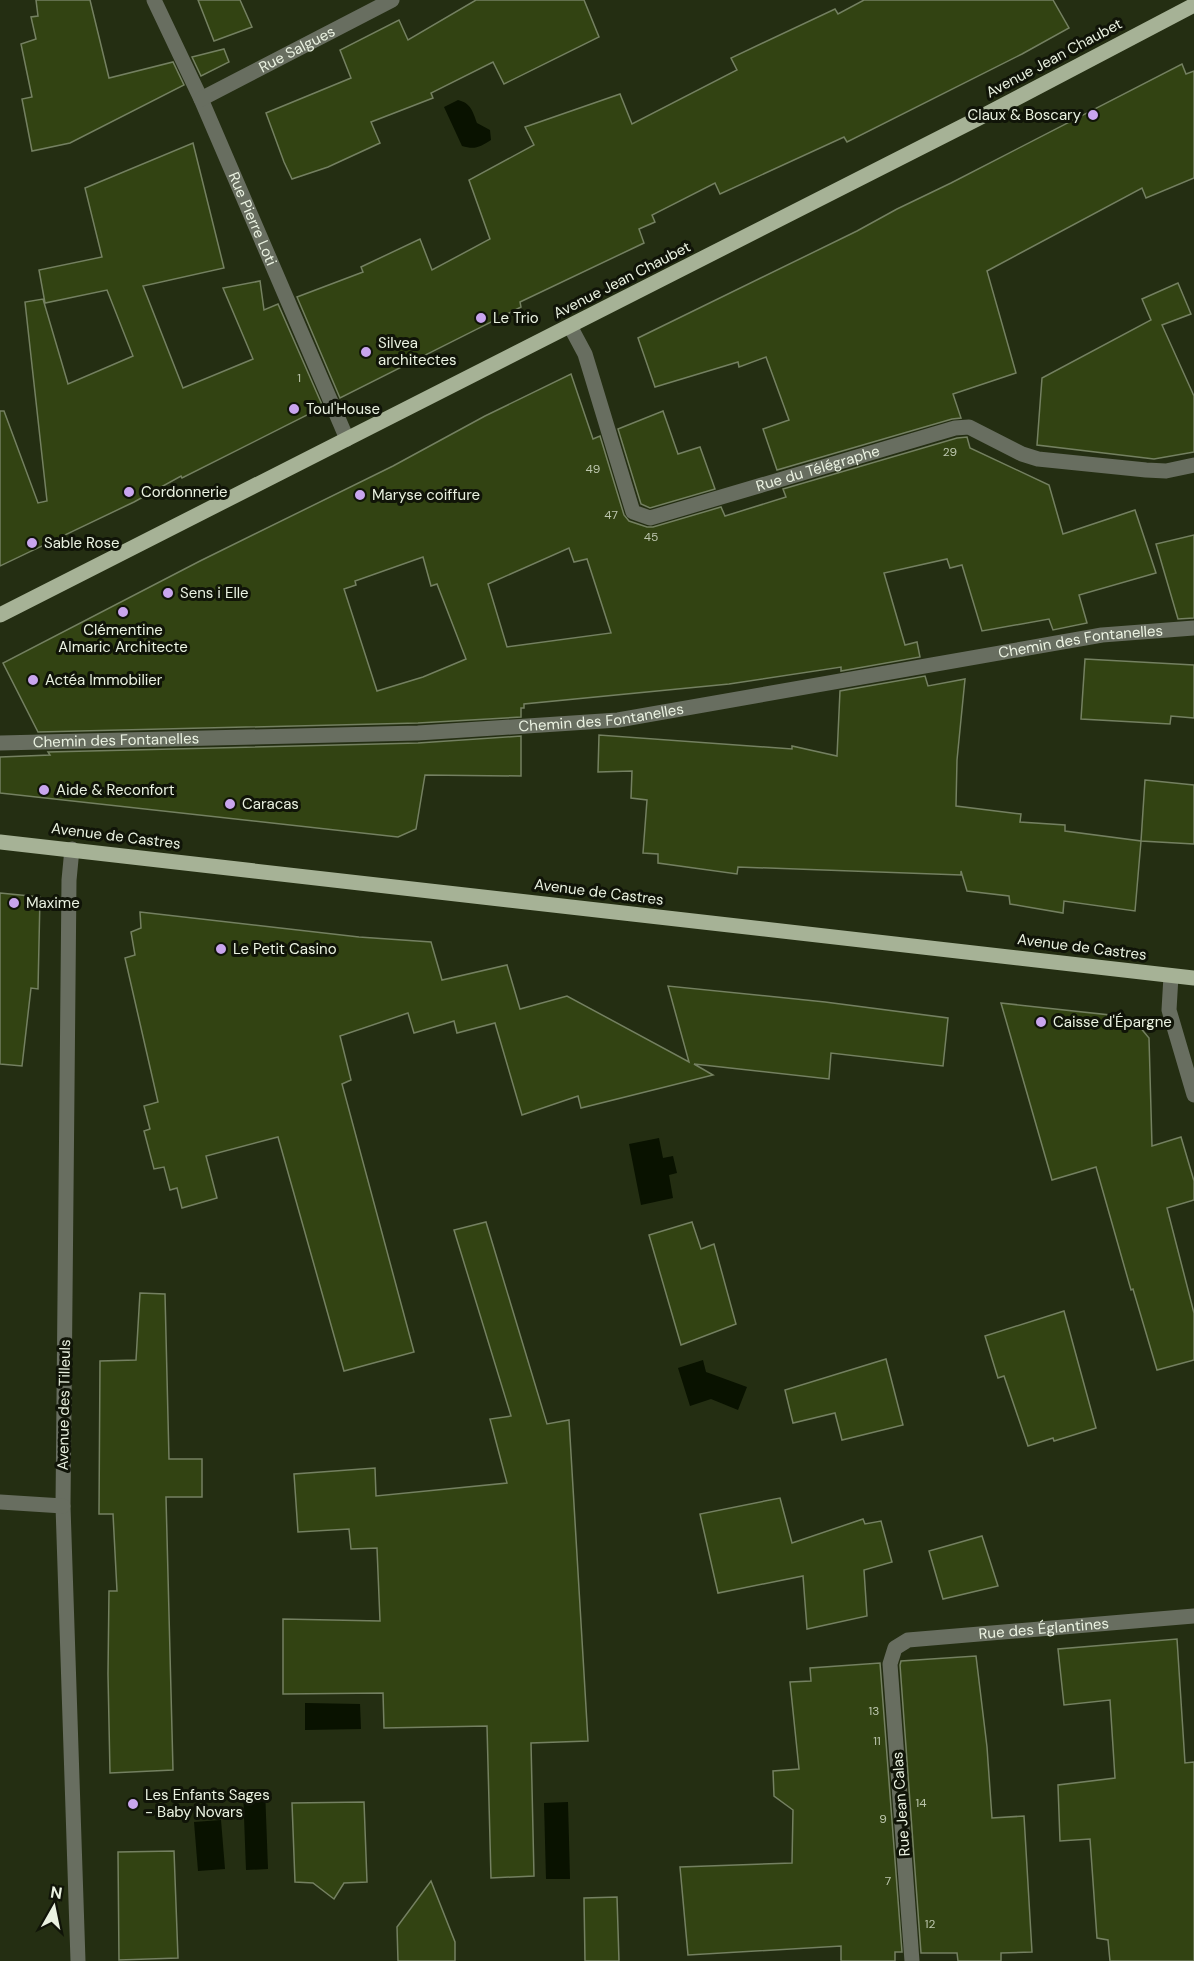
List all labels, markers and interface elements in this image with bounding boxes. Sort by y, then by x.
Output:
street label: Avenue Jean Chaubet [982,14,1126,102]
street label: Rue Salgues [255,21,338,77]
place label: Claux & Boscary [968,105,1082,125]
marker: Claux & Boscary [1086,108,1100,122]
street label: Rue Pierre Loti [224,169,281,269]
street label: Avenue Jean Chaubet [550,237,694,323]
place label: Le Trio [493,308,539,328]
marker: Le Trio [474,311,488,325]
place label: Silvea architectes [378,333,457,370]
marker: Silvea architectes [359,345,373,359]
house number: 1 [297,370,301,386]
place label: Toul'House [306,399,380,419]
marker: Toul'House [287,402,301,416]
street label: Rue du Télégraphe [754,441,882,496]
house number: 29 [943,444,957,460]
house number: 49 [586,461,600,477]
place label: Cordonnerie [141,482,228,502]
marker: Cordonnerie [122,485,136,499]
place label: Maryse coiffure [372,485,480,505]
marker: Maryse coiffure [353,488,367,502]
house number: 47 [604,507,618,523]
house number: 45 [644,529,658,545]
place label: Sable Rose [44,533,120,553]
marker: Sable Rose [25,536,39,550]
place label: Sens i Elle [180,583,249,603]
marker: Sens i Elle [161,586,175,600]
marker: Clémentine Almaric Architecte [116,605,130,619]
place label: Clémentine Almaric Architecte [58,620,188,657]
street label: Chemin des Fontanelles [997,620,1164,663]
place label: Actéa Immobilier [45,670,163,690]
marker: Actéa Immobilier [26,673,40,687]
street label: Chemin des Fontanelles [518,699,685,736]
street label: Chemin des Fontanelles [33,728,199,752]
place label: Aide & Reconfort [56,780,175,800]
marker: Aide & Reconfort [37,783,51,797]
place label: Caracas [242,794,299,814]
marker: Caracas [223,797,237,811]
street label: Avenue de Castres [50,818,182,854]
street label: Avenue de Castres [533,874,665,910]
place label: Maxime [26,893,80,913]
marker: Maxime [7,896,21,910]
street label: Avenue de Castres [1016,929,1148,965]
place label: Le Petit Casino [233,939,337,959]
marker: Le Petit Casino [214,942,228,956]
place label: Caisse d'Épargne [1053,1012,1172,1032]
marker: Caisse d'Épargne [1034,1015,1048,1029]
street label: Avenue des Tilleuls [53,1339,75,1471]
street label: Rue des Églantines [978,1613,1110,1644]
house number: 13 [869,1703,879,1719]
house number: 11 [873,1733,881,1749]
street label: Rue Jean Calas [887,1751,915,1857]
place label: Les Enfants Sages - Baby Novars [145,1785,270,1822]
house number: 14 [915,1795,927,1811]
marker: Les Enfants Sages - Baby Novars [126,1797,140,1811]
house number: 9 [879,1811,887,1827]
house number: 7 [885,1873,891,1889]
north arrow [24,1877,84,1937]
text: N [49,1881,64,1904]
house number: 12 [925,1916,935,1932]

